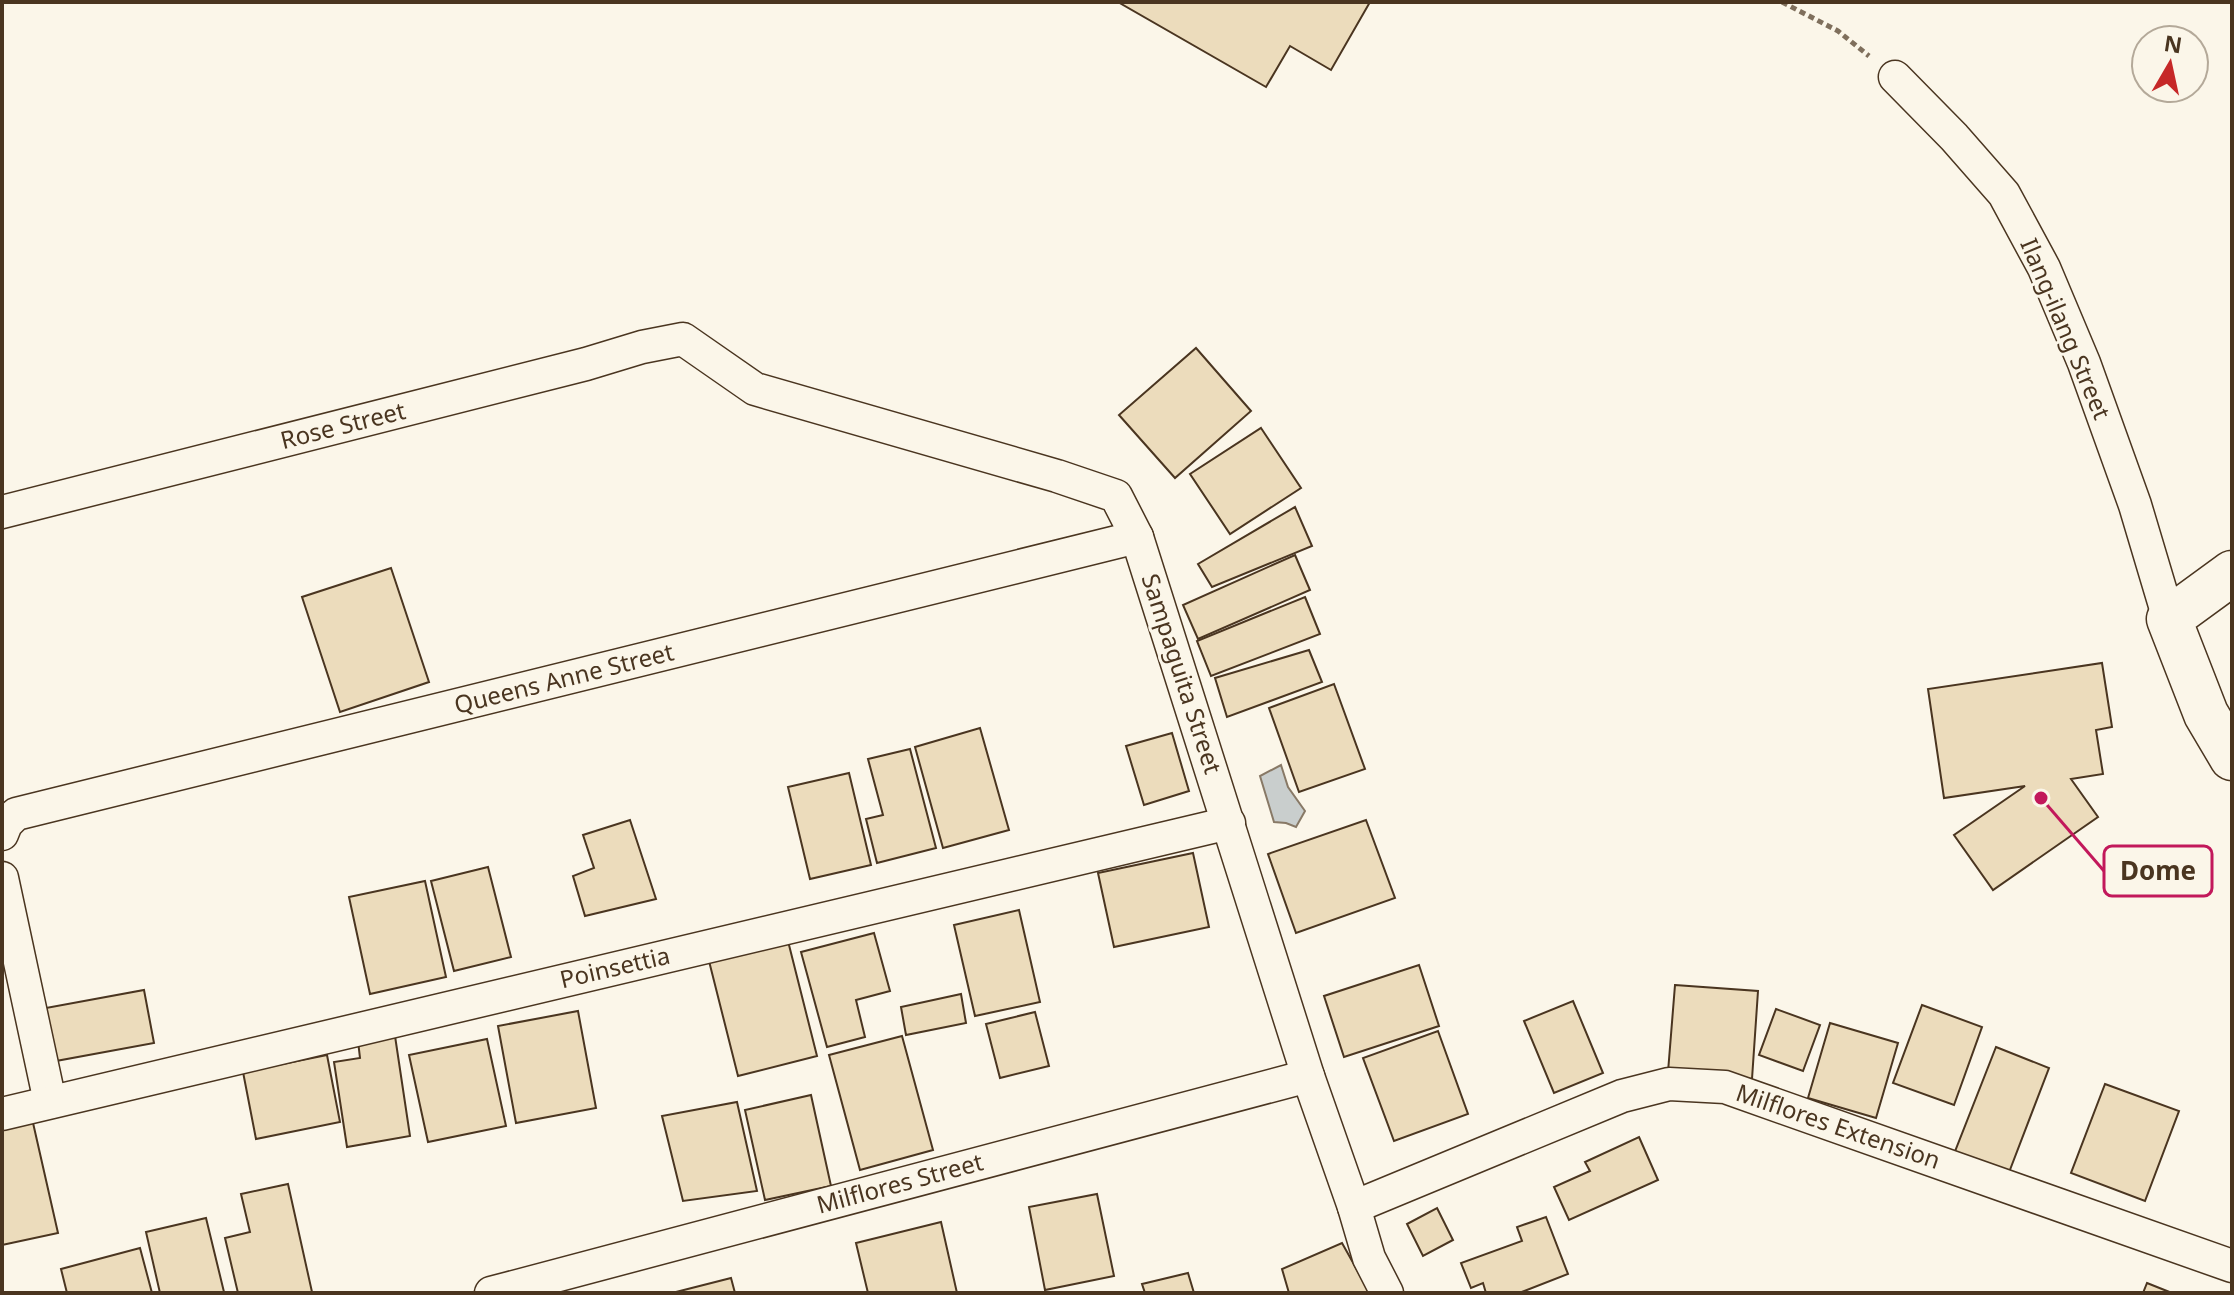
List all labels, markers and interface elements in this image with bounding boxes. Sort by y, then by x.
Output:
north arrow [2130,24,2210,104]
text: N [2162,27,2184,59]
street label: Ilang-ilang Street [2013,233,2120,424]
street label: Rose Street [277,393,409,456]
street label: Sampaguita Street [1135,569,1230,778]
street label: Queens Anne Street [450,634,677,721]
callout: Dome [2104,846,2212,896]
text: Dome [2120,852,2196,888]
street label: Poinsettia [556,938,673,995]
street label: Milflores Extension [1732,1075,1945,1176]
street label: Milflores Street [813,1144,987,1221]

